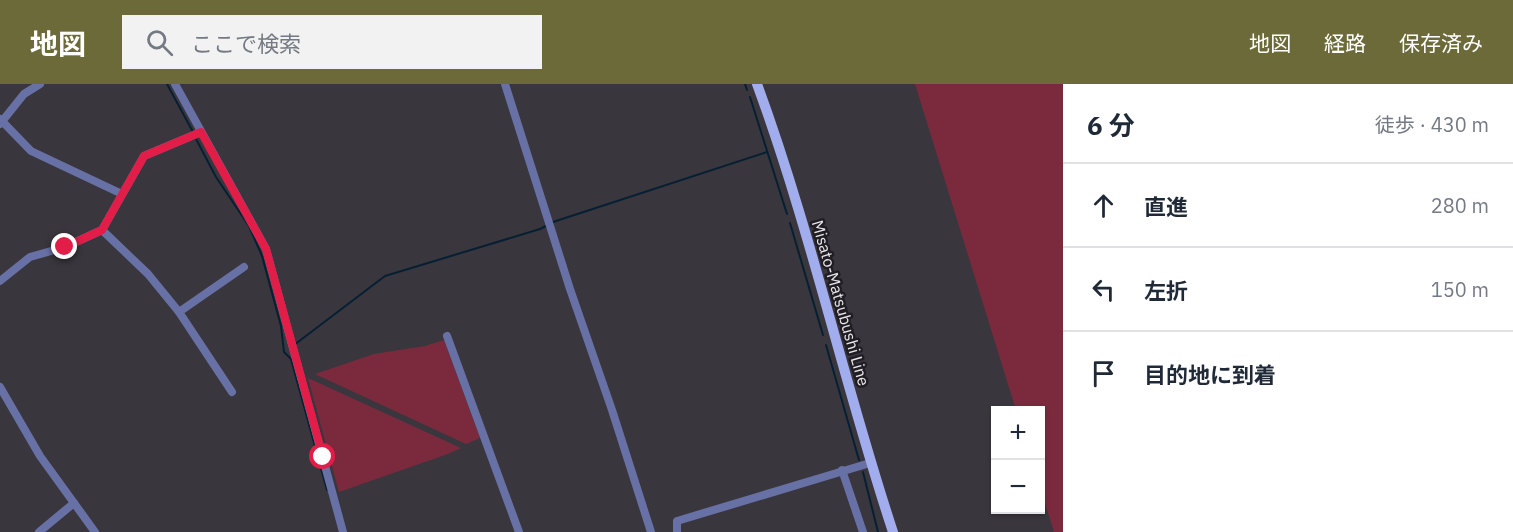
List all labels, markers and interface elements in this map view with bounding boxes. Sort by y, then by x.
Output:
search box [122,15,542,69]
text: 地図 [30,25,86,62]
icon: search [143,26,176,59]
text: ここで検索 [191,29,301,58]
text: 地図 [1249,29,1291,57]
text: 経路 [1324,29,1366,57]
text: 保存済み [1399,29,1483,57]
text: 6 分 [1087,108,1135,142]
text: 徒歩 · 430 m [1375,111,1489,138]
icon: ahead [1087,189,1120,222]
text: 直進 [1144,192,1188,221]
text: 280 m [1431,192,1489,219]
street label: Misato-Matsubushi Line [808,218,874,388]
route end [51,233,77,259]
icon: left [1087,273,1120,306]
text: 左折 [1144,276,1188,305]
text: 150 m [1431,276,1489,303]
icon: arrive [1087,357,1120,390]
text: 目的地に到着 [1144,360,1276,389]
map controls [991,406,1045,514]
button: + [991,406,1045,460]
route start [309,443,335,469]
button: − [991,460,1045,514]

